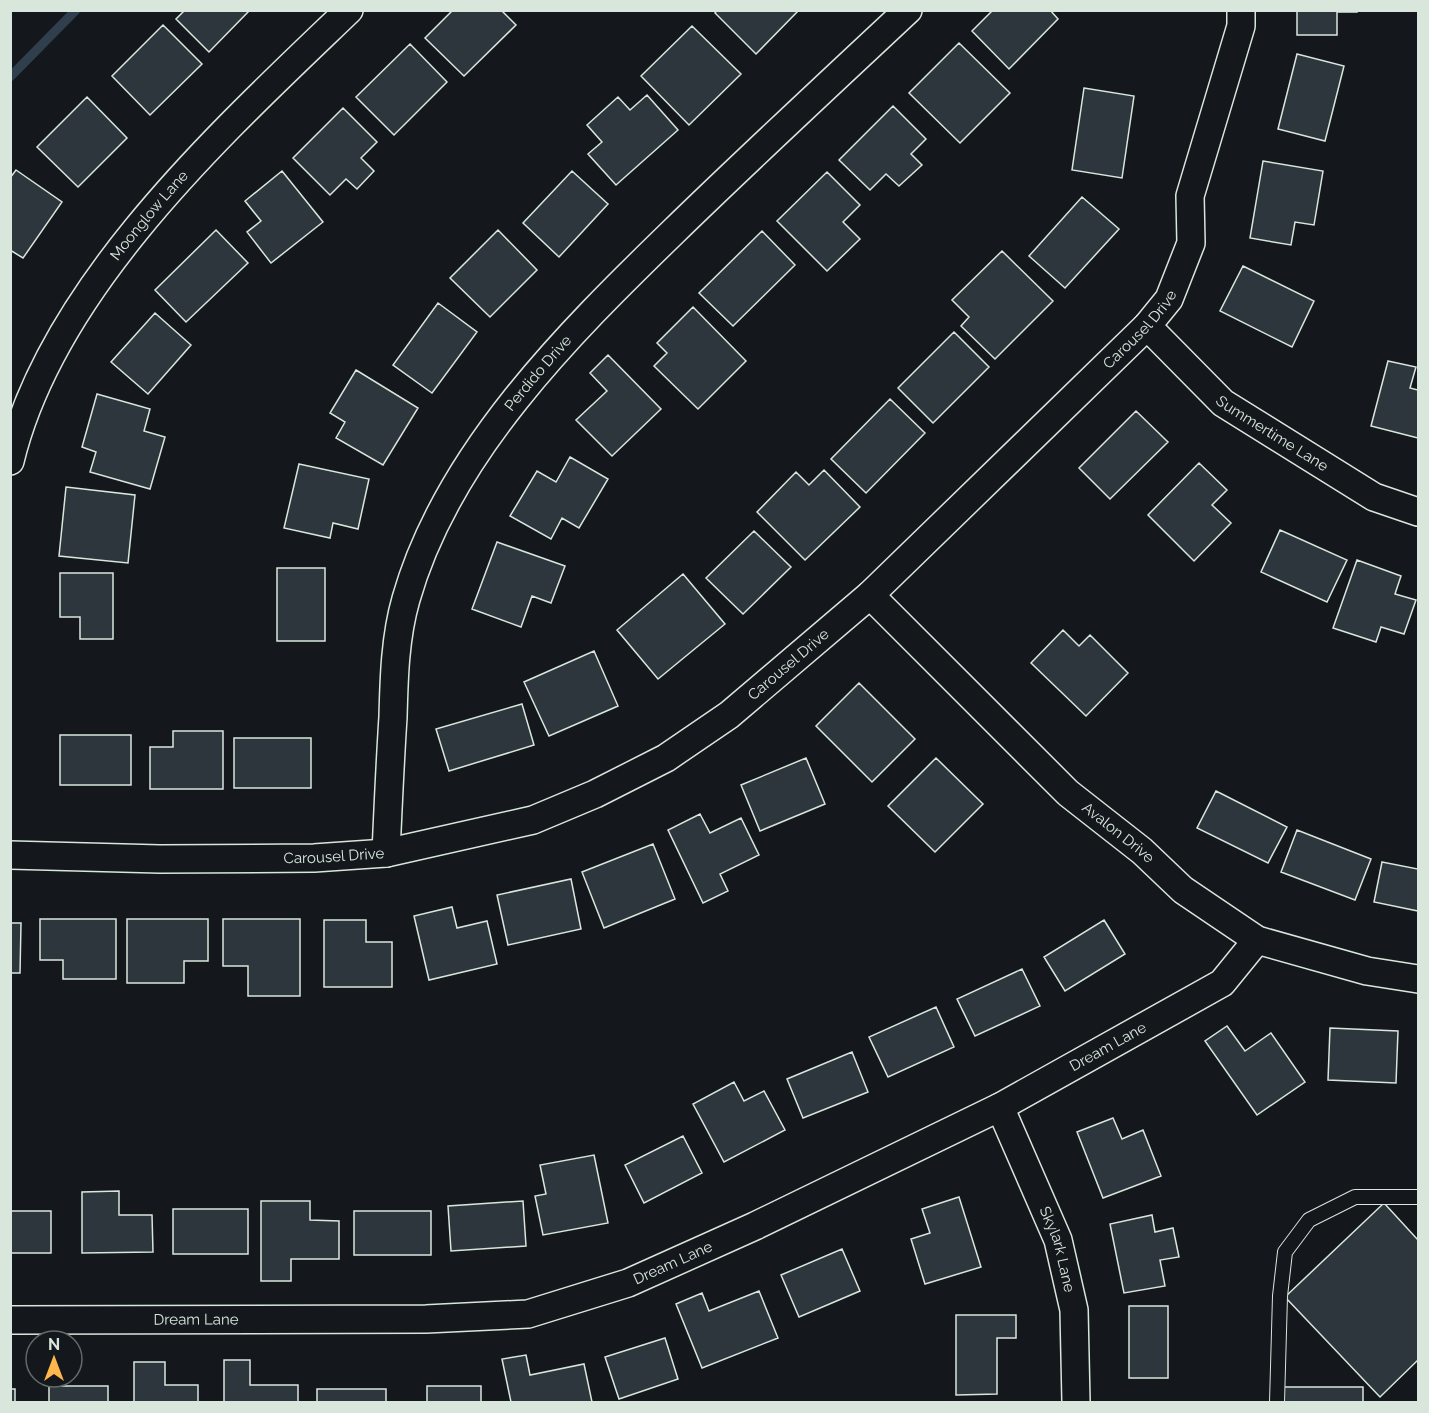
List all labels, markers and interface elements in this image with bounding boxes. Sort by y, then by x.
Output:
street label: Moonglow Lane [106,167,192,264]
street label: Carousel Drive [1099,288,1180,373]
street label: Perdido Drive [501,331,575,415]
street label: Summertime Lane [1212,392,1332,475]
street label: Carousel Drive [744,625,833,704]
street label: Avalon Drive [1079,799,1158,867]
street label: Carousel Drive [284,844,385,867]
street label: Dream Lane [1066,1018,1150,1075]
street label: Skylark Lane [1036,1204,1079,1294]
street label: Dream Lane [630,1237,715,1288]
street label: Dream Lane [154,1310,239,1329]
north arrow [24,1329,84,1389]
text: N [48,1335,60,1354]

